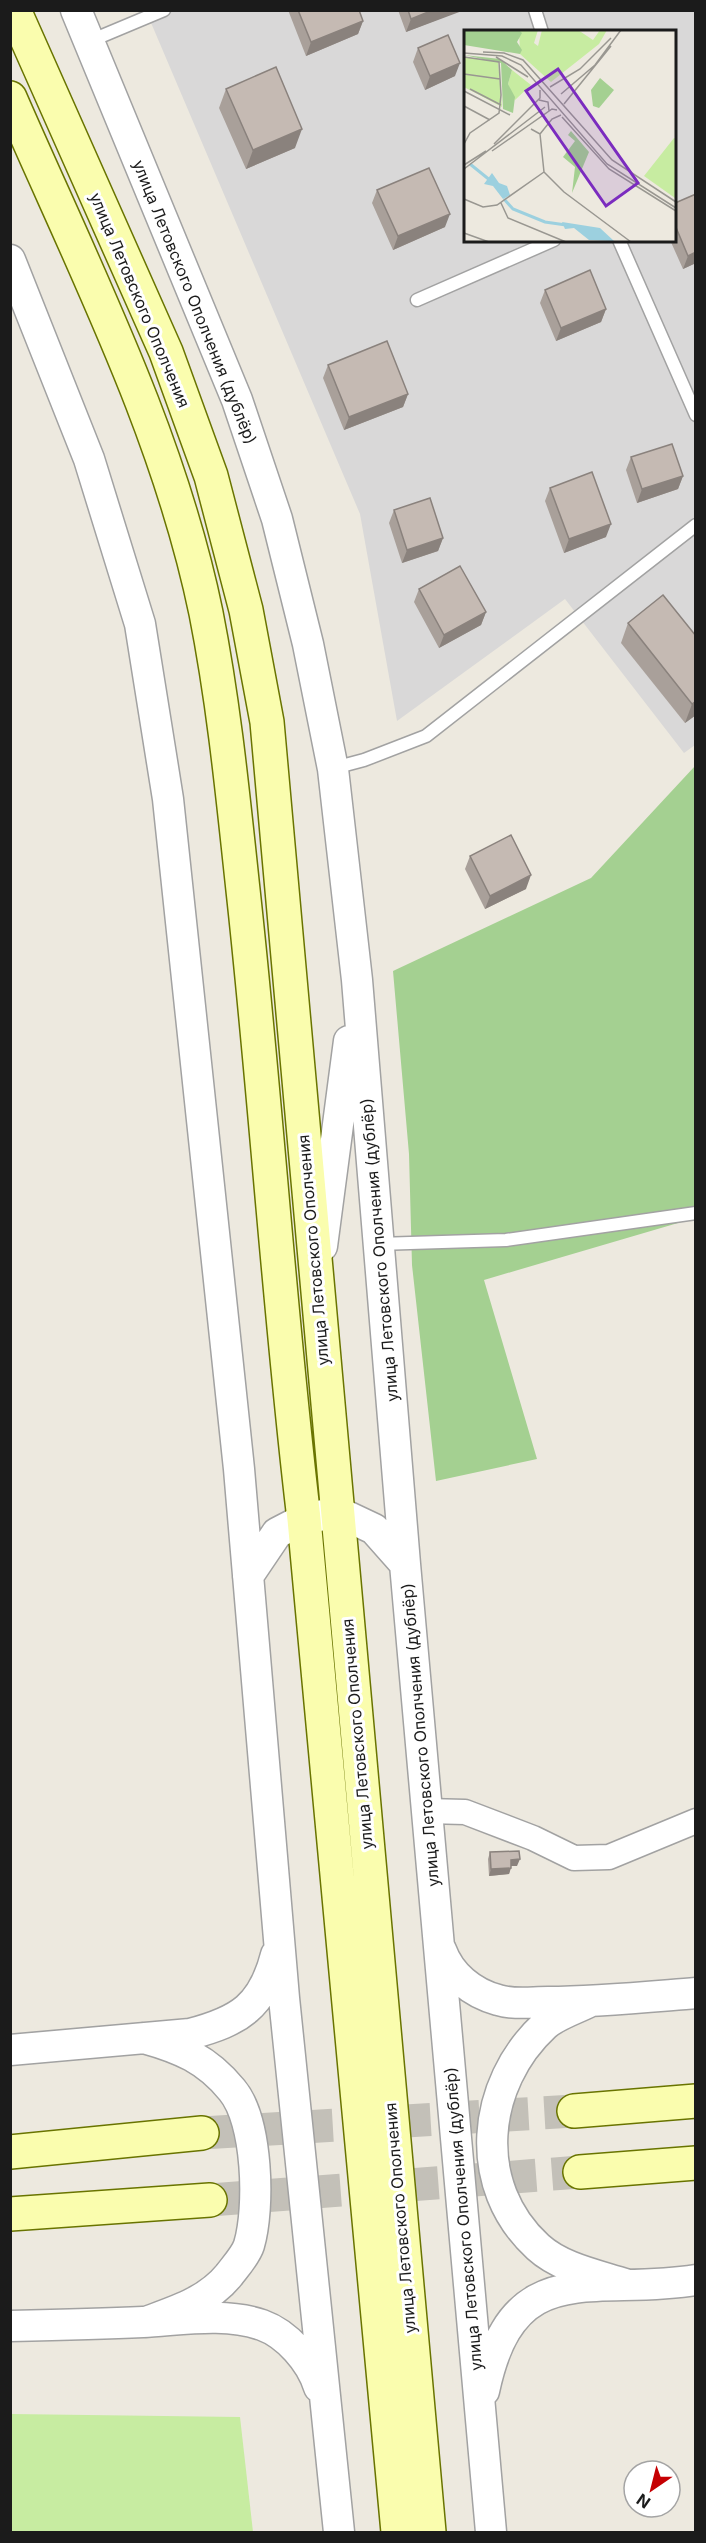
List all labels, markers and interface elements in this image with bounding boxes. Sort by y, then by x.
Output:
inset map [464,30,676,242]
street label: улица Летовского Ополчения (дублёр) [129,157,261,447]
street label: улица Летовского Ополчения [86,189,194,411]
street label: улица Летовского Ополчения (дублёр) [356,1097,402,1403]
street label: улица Летовского Ополчения [293,1134,333,1366]
street label: улица Летовского Ополчения (дублёр) [397,1582,443,1888]
street label: улица Летовского Ополчения [337,1618,377,1850]
street label: улица Летовского Ополчения (дублёр) [440,2066,486,2372]
street label: улица Летовского Ополчения [380,2102,420,2334]
north arrow [622,2459,682,2519]
text: N [633,2490,654,2513]

